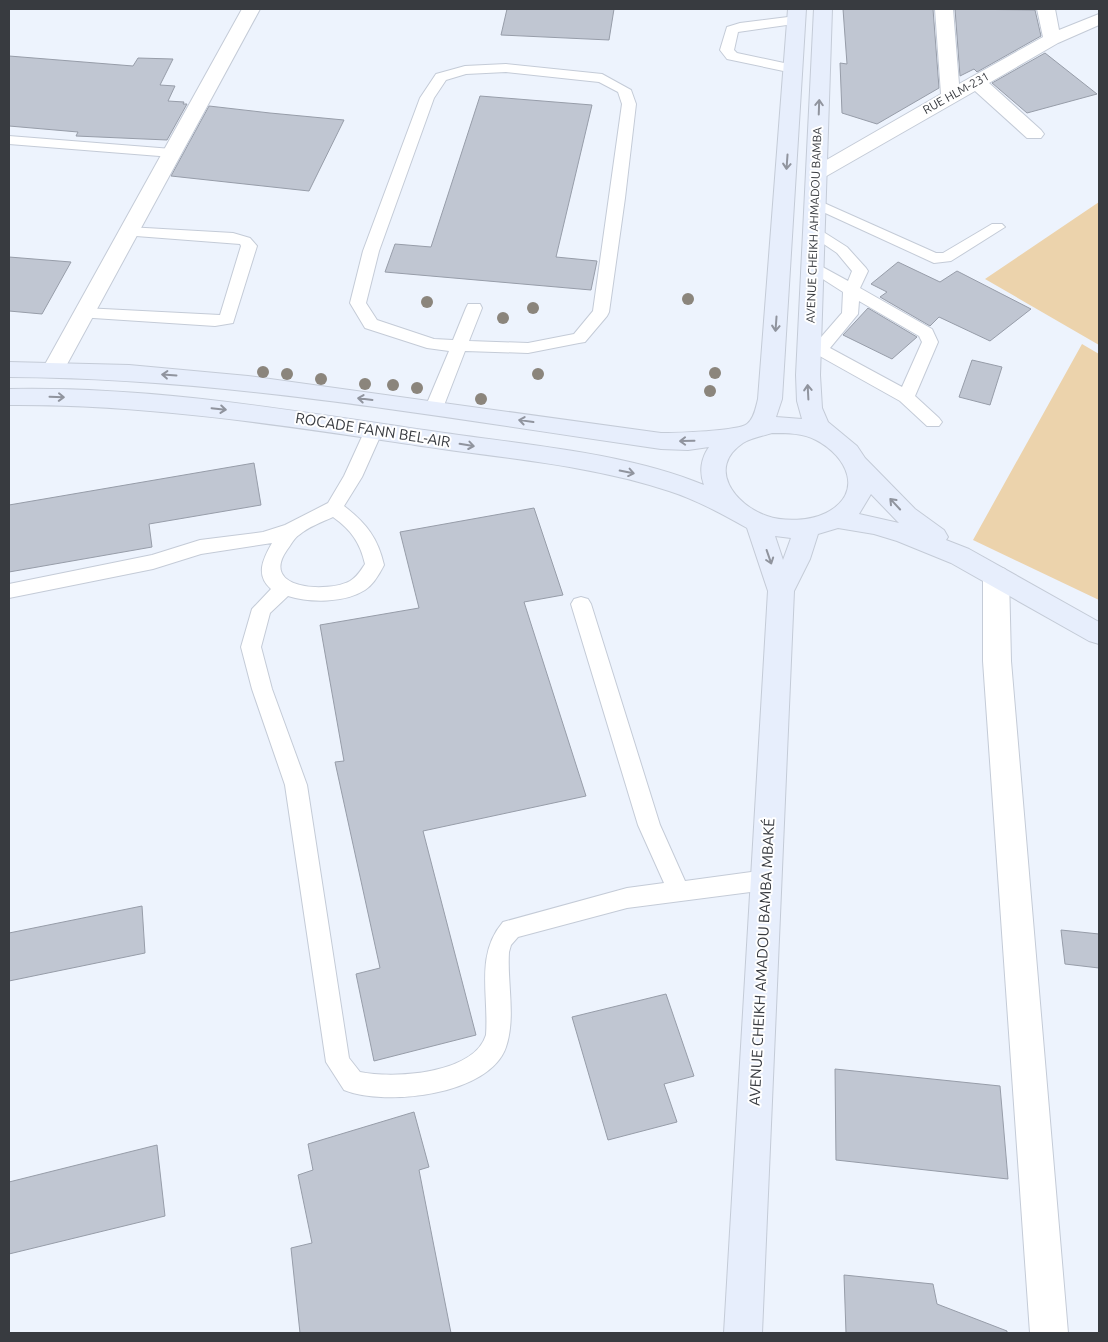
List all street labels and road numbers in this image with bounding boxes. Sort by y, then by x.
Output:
street label: RUE HLM-231 [920,69,991,116]
street label: AVENUE CHEIKH AHMADOU BAMBA [804,127,823,323]
street label: ROCADE FANN BEL-AIR [294,409,452,450]
street label: AVENUE CHEIKH AMADOU BAMBA MBAKÉ [745,818,778,1106]

